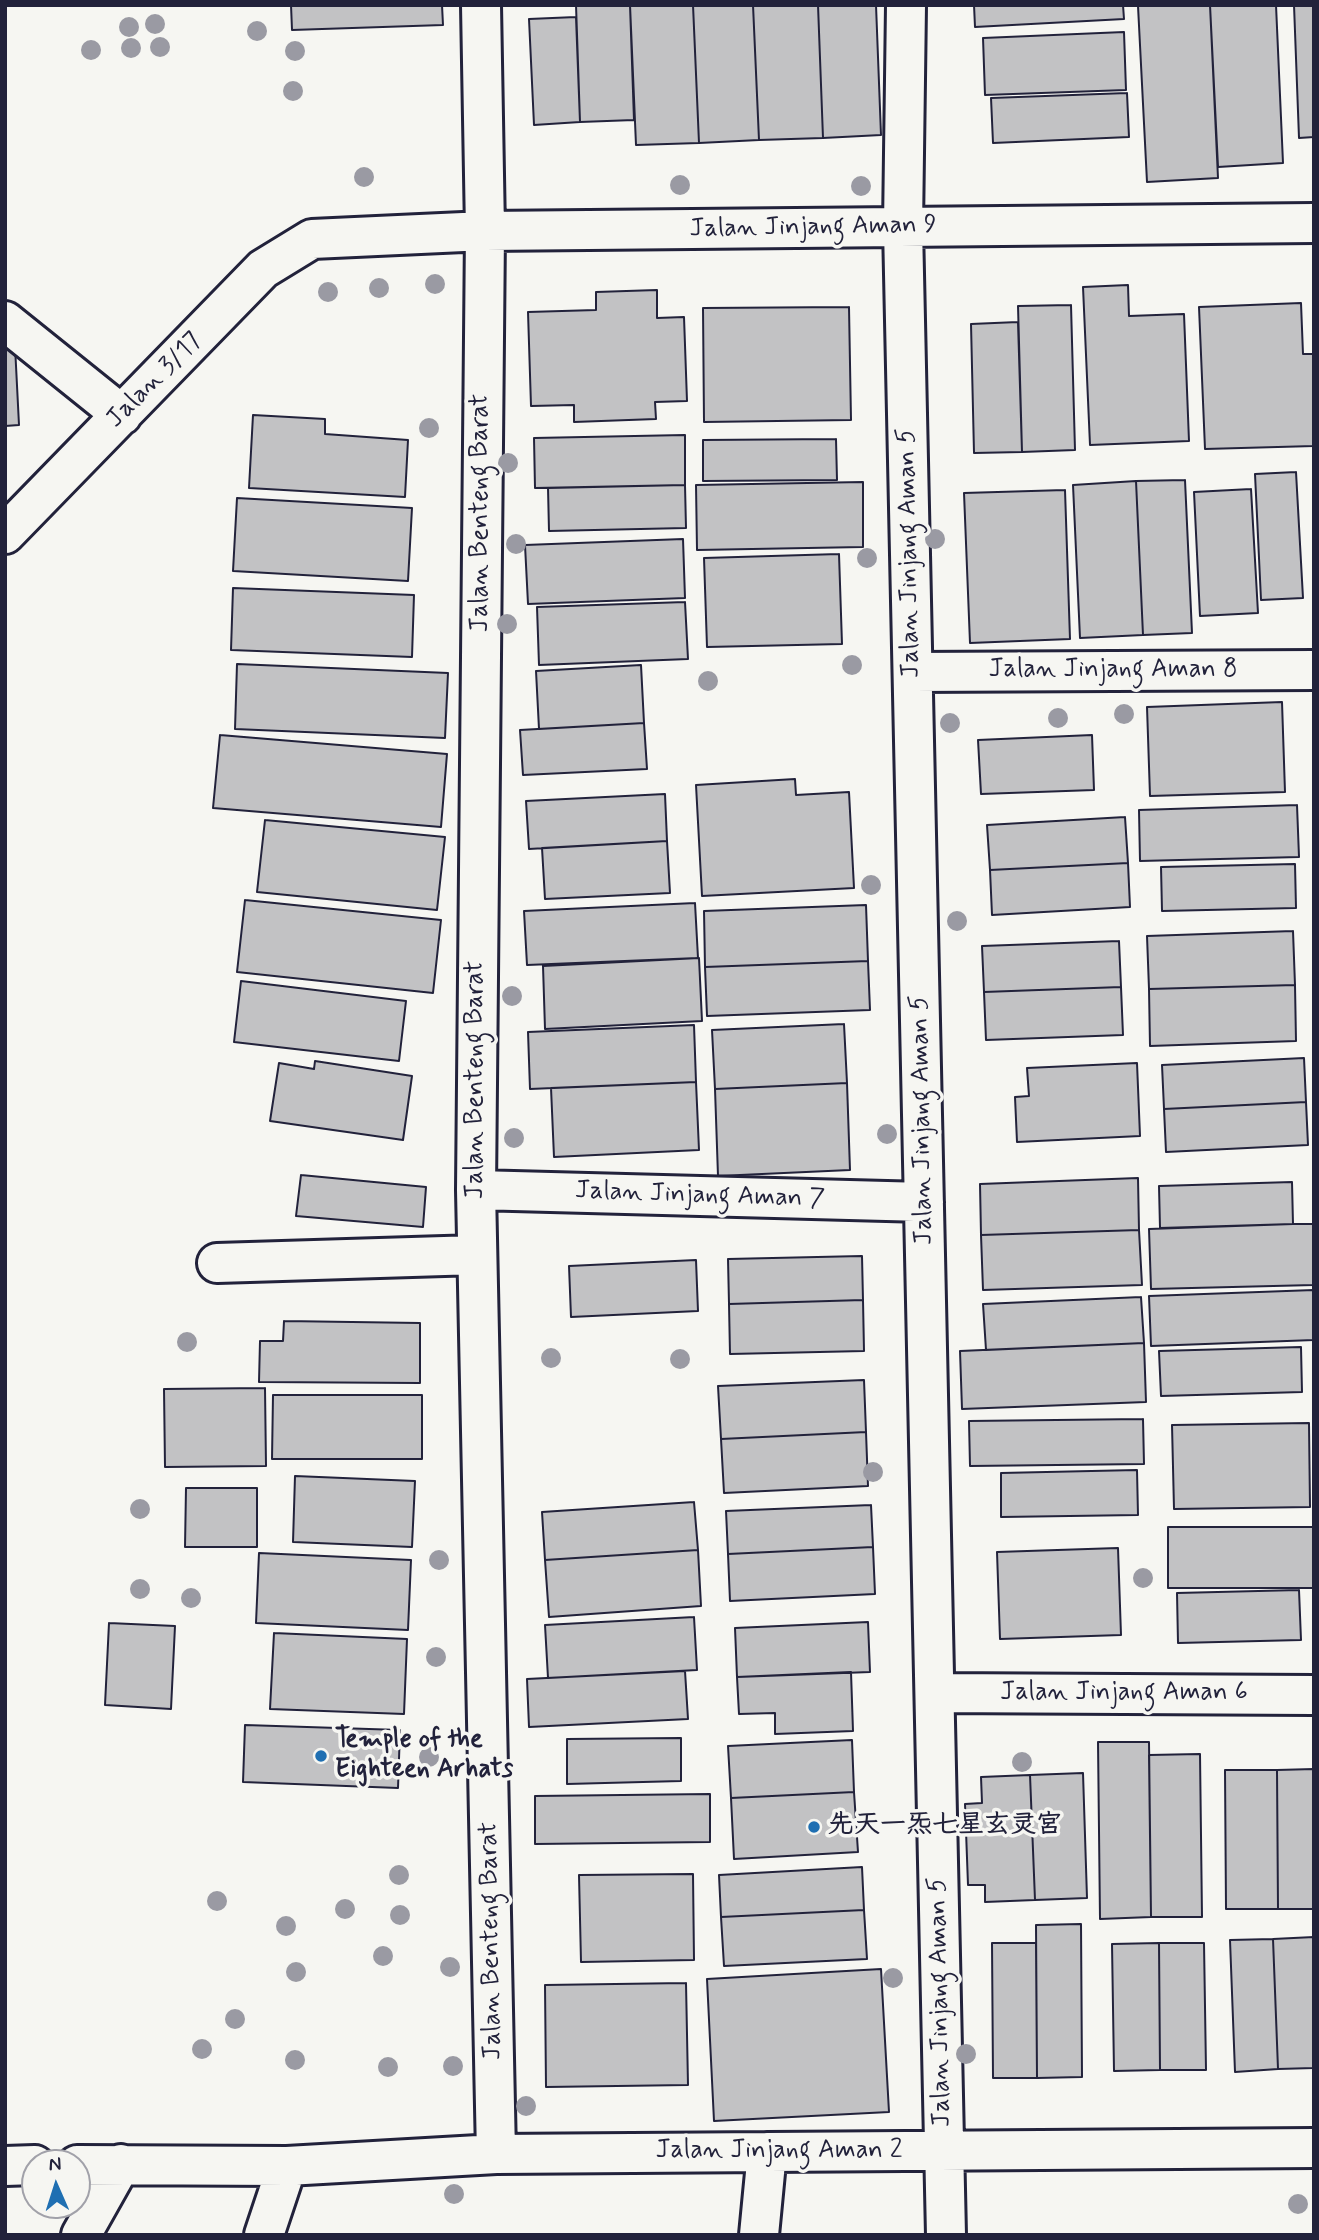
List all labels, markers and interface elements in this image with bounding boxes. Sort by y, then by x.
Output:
street label: Jalan Jinjang Aman 9 [689,210,937,246]
street label: Jalan 3/17 [101,327,209,435]
street label: Jalan Benteng Barat [466,394,498,632]
street label: Jalan Jinjang Aman 5 [892,428,928,678]
street label: Jalan Jinjang Aman 8 [988,655,1238,687]
street label: Jalan Benteng Barat [461,961,493,1199]
street label: Jalan Jinjang Aman 5 [905,995,941,1245]
street label: Jalan Jinjang Aman 7 [574,1176,826,1216]
street label: Jalan Jinjang Aman 6 [1000,1678,1248,1710]
place label: Temple of the Eighteen Arhats [335,1725,513,1786]
marker: Temple of the Eighteen Arhats [313,1748,329,1764]
place label: 先天一炁七星玄灵宫 [828,1811,1062,1843]
marker: 先天一炁七星玄灵宫 [806,1819,822,1835]
street label: Jalan Benteng Barat [474,1822,510,2060]
street label: Jalan Jinjang Aman 5 [923,1877,959,2127]
street label: Jalan Jinjang Aman 2 [655,2136,903,2168]
north arrow [21,2149,91,2219]
text: N [48,2152,62,2177]

